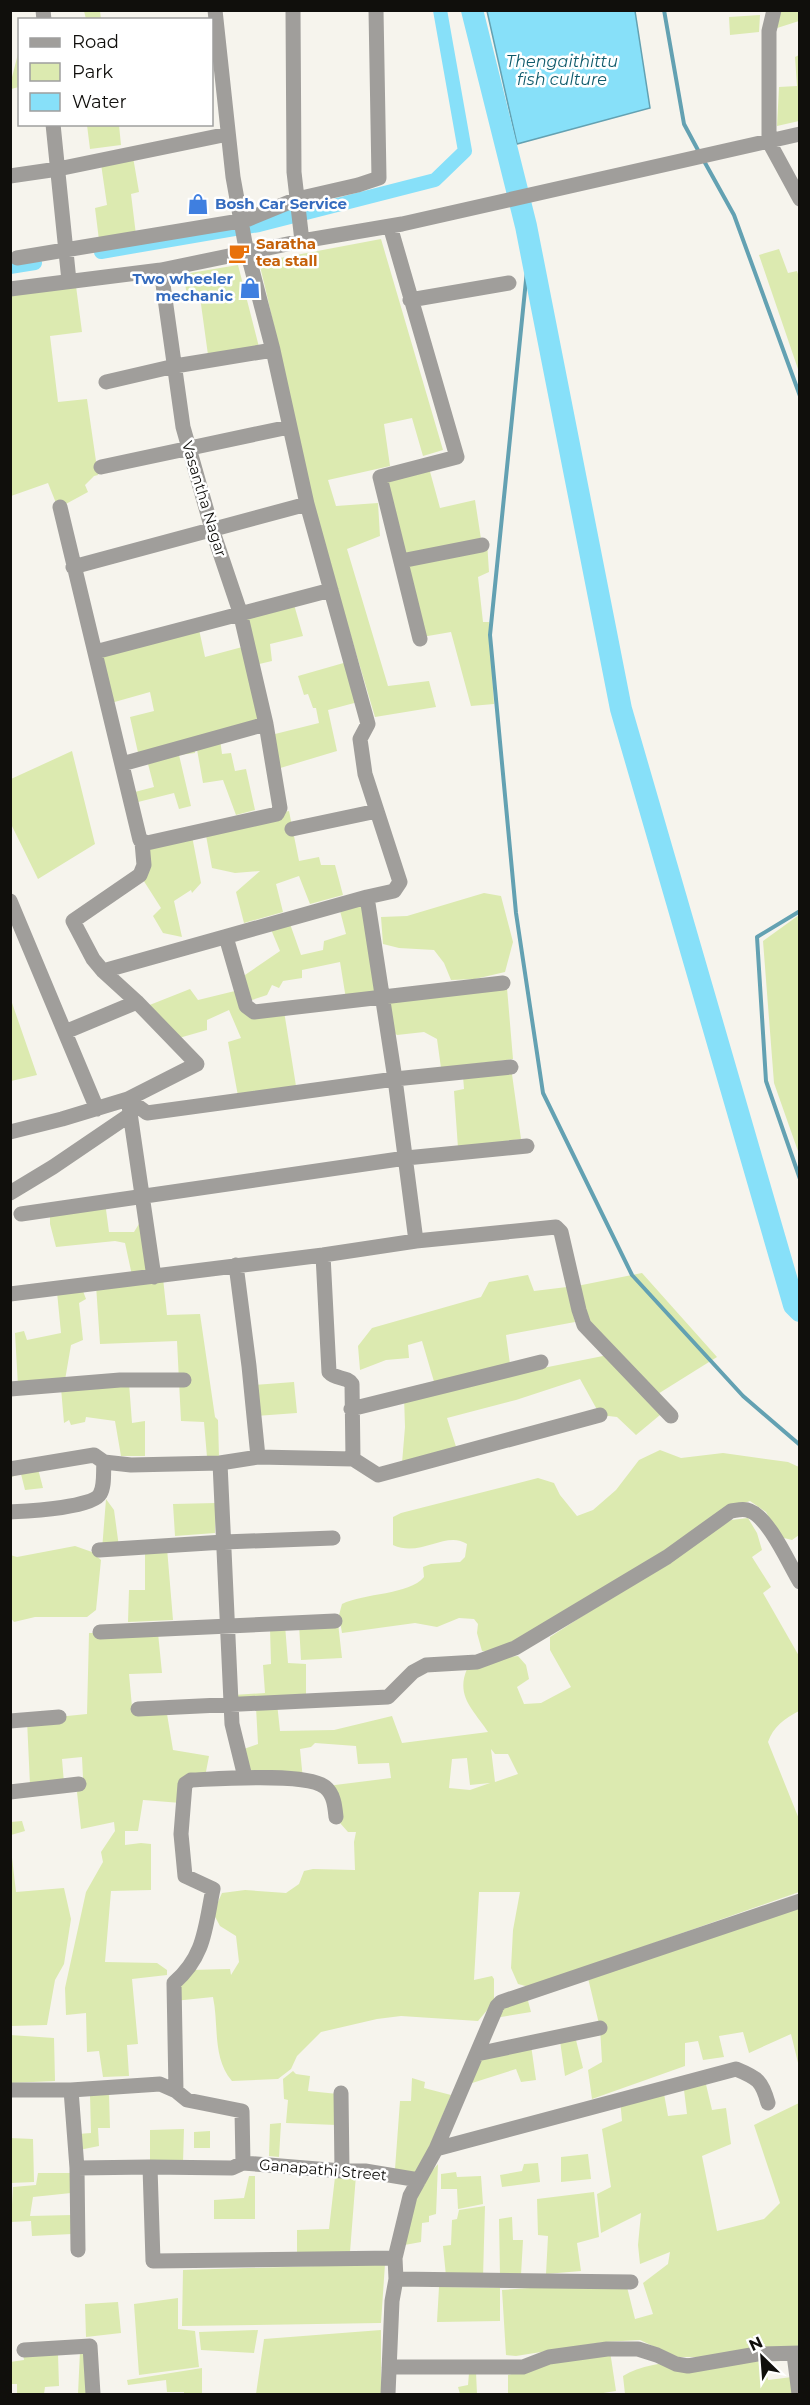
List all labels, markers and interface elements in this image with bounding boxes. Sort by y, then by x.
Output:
legend [18,18,213,126]
text: Road [72,31,119,53]
water label: Thengaithittu fish culture [506,52,618,89]
text: Park [72,61,113,83]
text: Water [72,91,127,113]
shop icon: Bosh Car Service [186,192,210,216]
place label: Bosh Car Service [215,194,347,213]
place label: Saratha tea stall [256,234,318,270]
cafe icon: Saratha tea stall [227,241,251,265]
place label: Two wheeler mechanic [132,269,234,305]
shop icon: Two wheeler mechanic [238,276,262,300]
street label: Vasantha Nagar [178,439,231,559]
street label: Ganapathi Street [258,2154,388,2185]
north arrow [732,2327,792,2387]
text: N [746,2333,766,2355]

